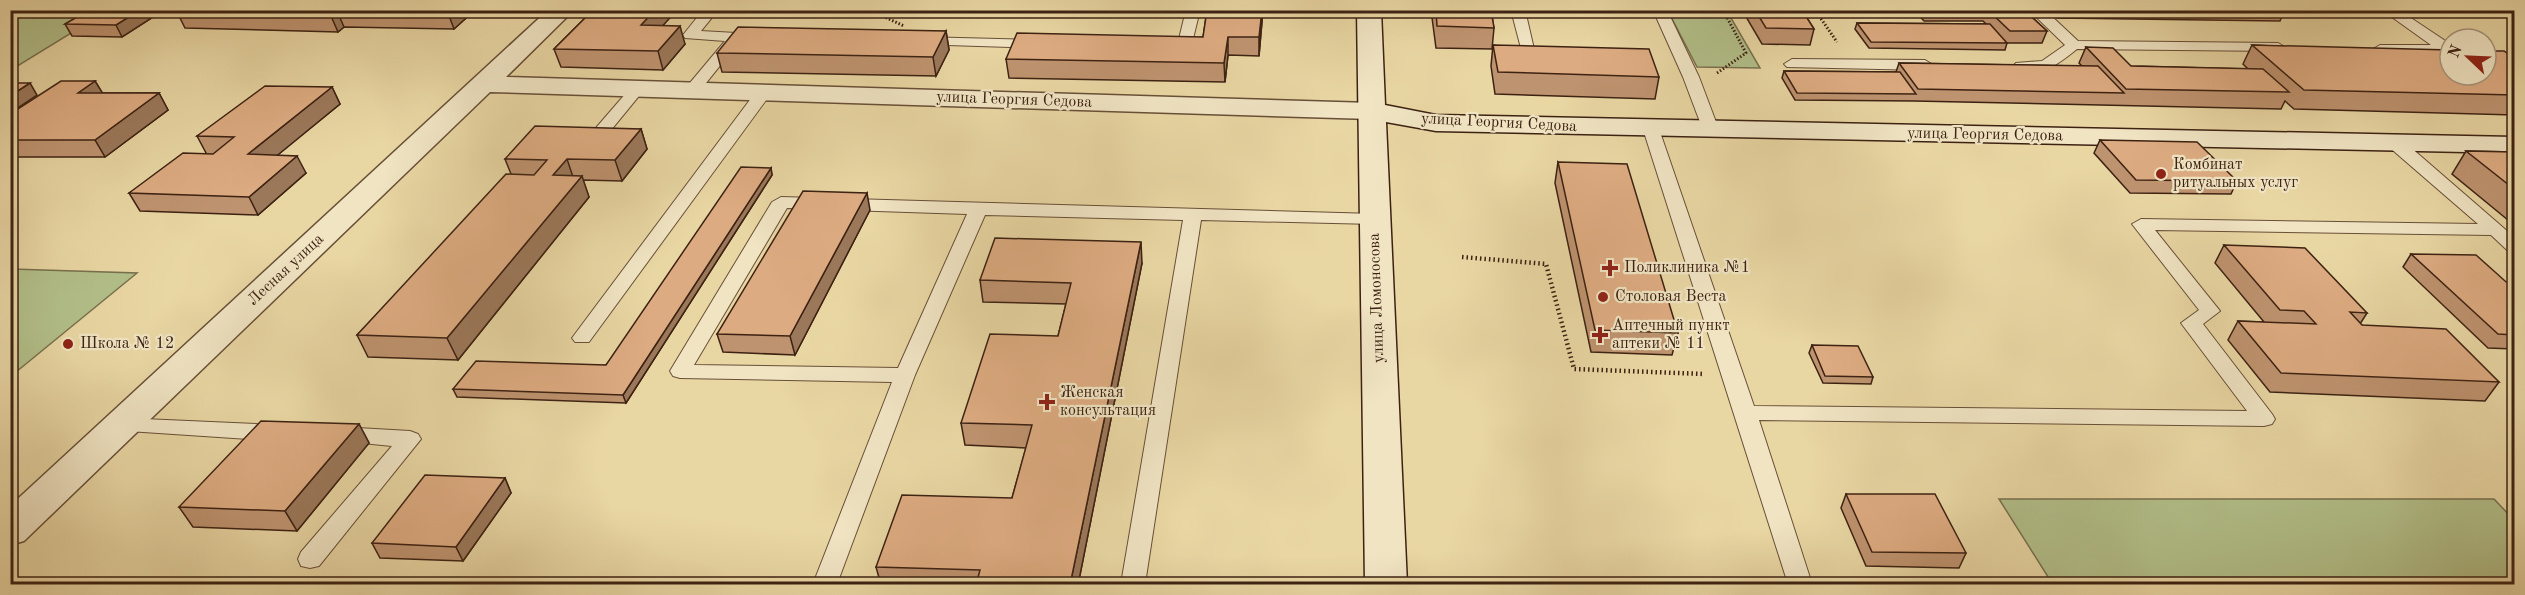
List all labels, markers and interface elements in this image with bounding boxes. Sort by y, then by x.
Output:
north arrow [2438,27,2498,87]
text: N [2446,42,2466,61]
street label: улица Георгия Седова [936,89,1092,111]
street label: улица Георгия Седова [1421,111,1577,135]
street label: улица Георгия Седова [1907,126,2063,144]
place label: Комбинат ритуальных услуг [2173,157,2298,191]
marker: Комбинат ритуальных услуг [2154,167,2168,181]
street label: Лесная улица [245,231,327,309]
street label: улица Ломоносова [1367,233,1387,363]
marker: Поликлиника №1 [1601,259,1619,277]
place label: Поликлиника №1 [1624,260,1750,276]
place label: Столовая Веста [1615,289,1727,305]
marker: Столовая Веста [1596,290,1610,304]
place label: Аптечный пункт аптеки № 11 [1612,318,1730,352]
marker: Аптечный пункт аптеки № 11 [1593,328,1607,342]
place label: Школа № 12 [80,336,174,352]
marker: Школа № 12 [61,337,75,351]
place label: Женская консультация [1060,385,1156,419]
marker: Женская консультация [1038,393,1056,411]

